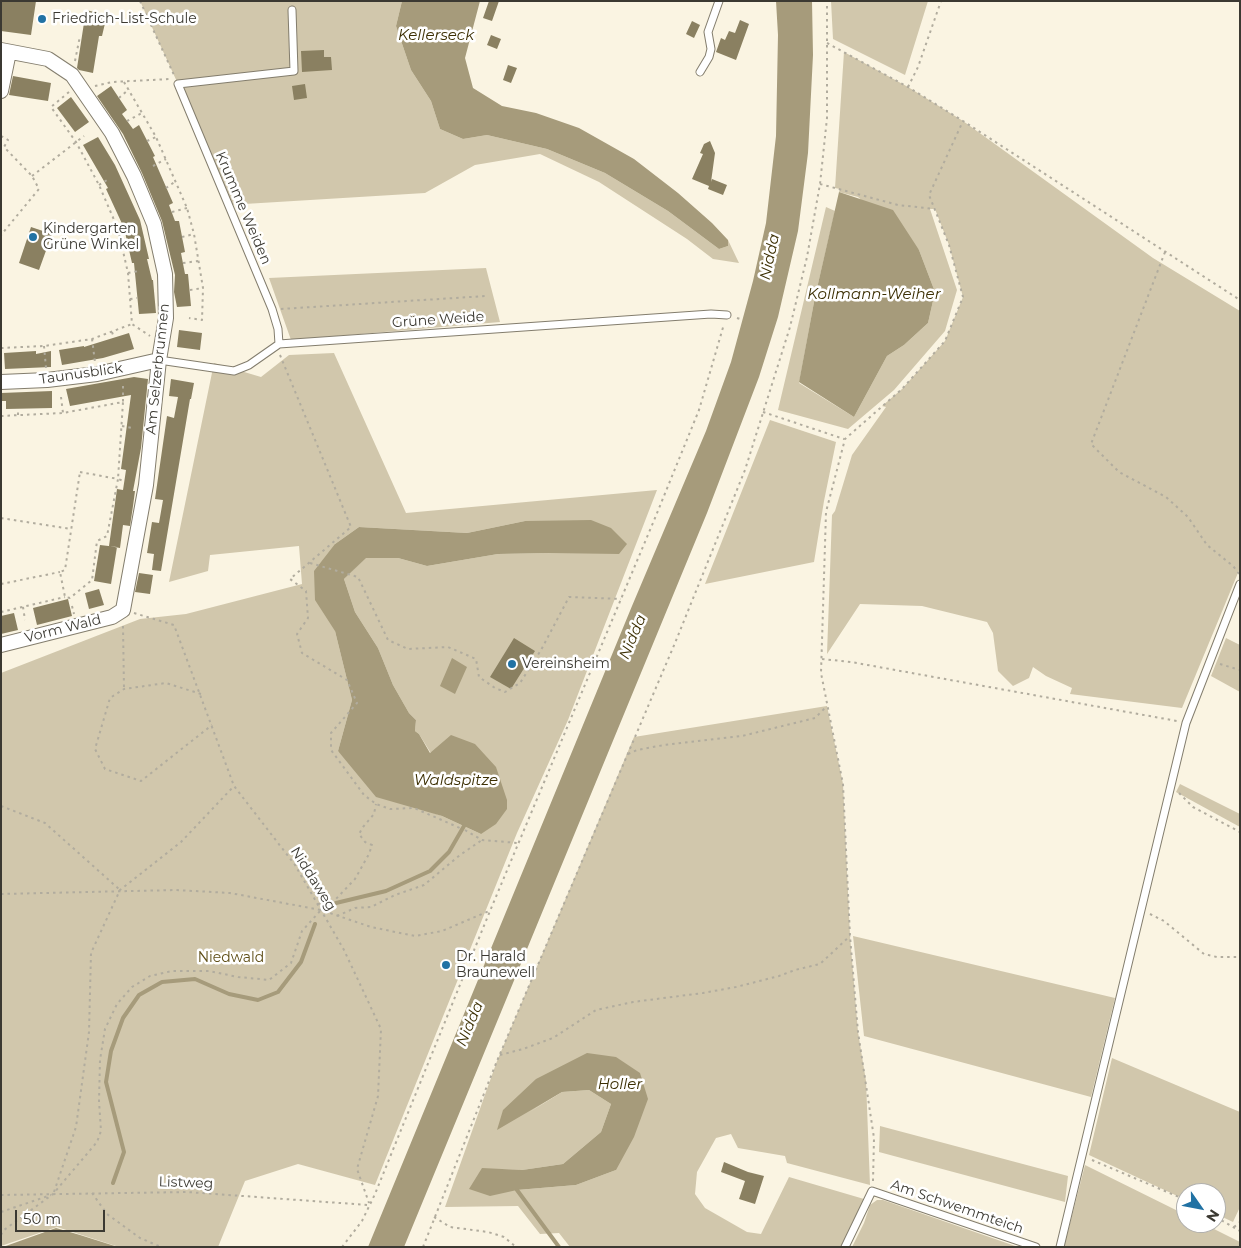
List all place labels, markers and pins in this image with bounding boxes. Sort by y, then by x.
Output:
place label: Friedrich-List-Schule [52,11,197,27]
marker: Friedrich-List-Schule [36,13,48,25]
place label: Kindergarten Grüne Winkel [43,221,139,253]
marker: Kindergarten Grüne Winkel [27,231,39,243]
place label: Vereinsheim [522,656,610,672]
marker: Vereinsheim [506,658,518,670]
place label: Dr. Harald Braunewell [456,949,535,982]
marker: Dr. Harald Braunewell [440,959,452,971]

